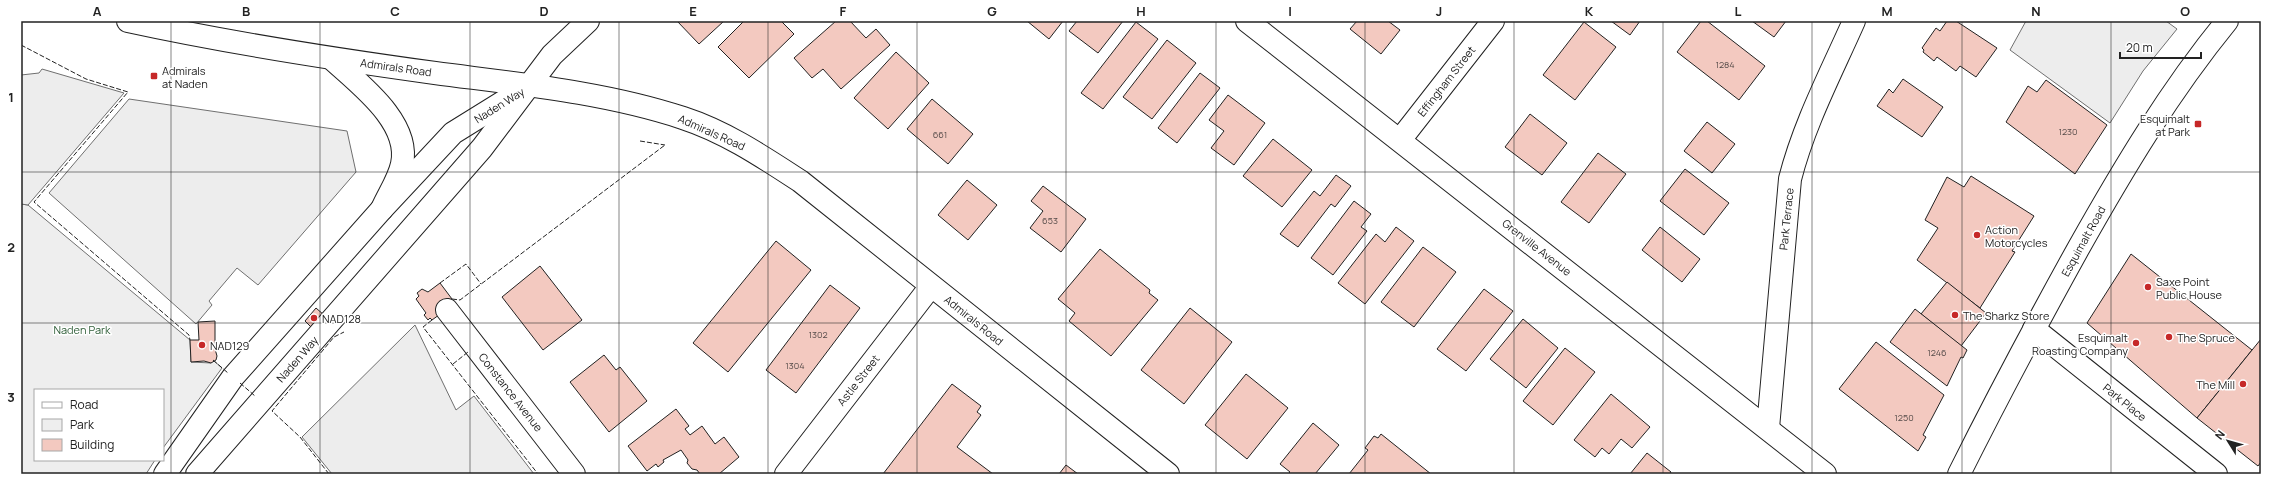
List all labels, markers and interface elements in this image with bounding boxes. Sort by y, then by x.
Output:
text: A [93,2,102,20]
text: B [242,2,250,20]
text: C [390,2,400,20]
text: D [539,2,549,20]
text: E [689,2,697,20]
text: F [840,2,847,20]
text: G [987,2,997,20]
text: H [1136,2,1146,20]
text: I [1288,2,1292,20]
text: J [1436,2,1442,20]
text: K [1585,2,1594,20]
text: L [1735,2,1742,20]
text: M [1881,2,1893,20]
text: N [2031,2,2041,20]
text: O [2180,2,2190,20]
scale bar [2120,34,2201,60]
text: 20 m [2126,39,2153,56]
street label: Effingham Street [1414,43,1478,119]
street label: Admirals Road [359,55,433,79]
house number: 1284 [1715,58,1735,71]
place label: Admirals at Naden [162,63,208,91]
marker: Admirals at Naden [149,71,159,81]
street label: Naden Way [471,84,527,126]
text: 1 [8,88,14,106]
street label: Admirals Road [676,111,748,153]
place label: Esquimalt at Park [2140,111,2191,139]
marker: Esquimalt at Park [2193,119,2203,129]
house number: 1230 [2058,125,2078,138]
house number: 661 [933,128,947,141]
street label: Park Terrace [1775,187,1797,251]
street label: Esquimalt Road [2057,203,2109,279]
house number: 653 [1042,214,1058,227]
street label: Grenville Avenue [1499,215,1575,279]
place label: Action Motorcycles [1985,222,2048,250]
marker: Action Motorcycles [1972,230,1982,240]
text: 2 [7,238,15,256]
place label: Saxe Point Public House [2156,274,2222,302]
marker: Saxe Point Public House [2143,282,2153,292]
street label: Admirals Road [941,292,1007,348]
place label: The Sharkz Store [1963,308,2050,323]
marker: The Sharkz Store [1950,310,1960,320]
place label: NAD128 [322,311,361,326]
marker: NAD128 [309,313,319,323]
park label: Naden Park [53,322,111,337]
house number: 1302 [808,328,828,341]
place label: Esquimalt Roasting Company [2032,330,2128,358]
place label: The Spruce [2177,330,2235,345]
marker: The Spruce [2164,332,2174,342]
street label: Naden Way [273,333,321,385]
place label: NAD129 [210,338,249,353]
marker: Esquimalt Roasting Company [2131,338,2141,348]
marker: NAD129 [197,340,207,350]
house number: 1246 [1927,346,1947,359]
street label: Constance Avenue [476,350,547,435]
street label: Astle Street [833,351,883,409]
house number: 1304 [785,359,805,372]
place label: The Mill [2196,377,2235,392]
marker: The Mill [2238,379,2248,389]
street label: Park Place [2100,380,2150,424]
text: 3 [7,388,15,406]
legend [34,389,164,461]
text: Road [70,396,98,413]
house number: 1250 [1894,411,1914,424]
text: Park [70,416,95,433]
north arrow [2208,421,2248,461]
text: N [2211,427,2228,442]
text: Building [70,436,114,453]

